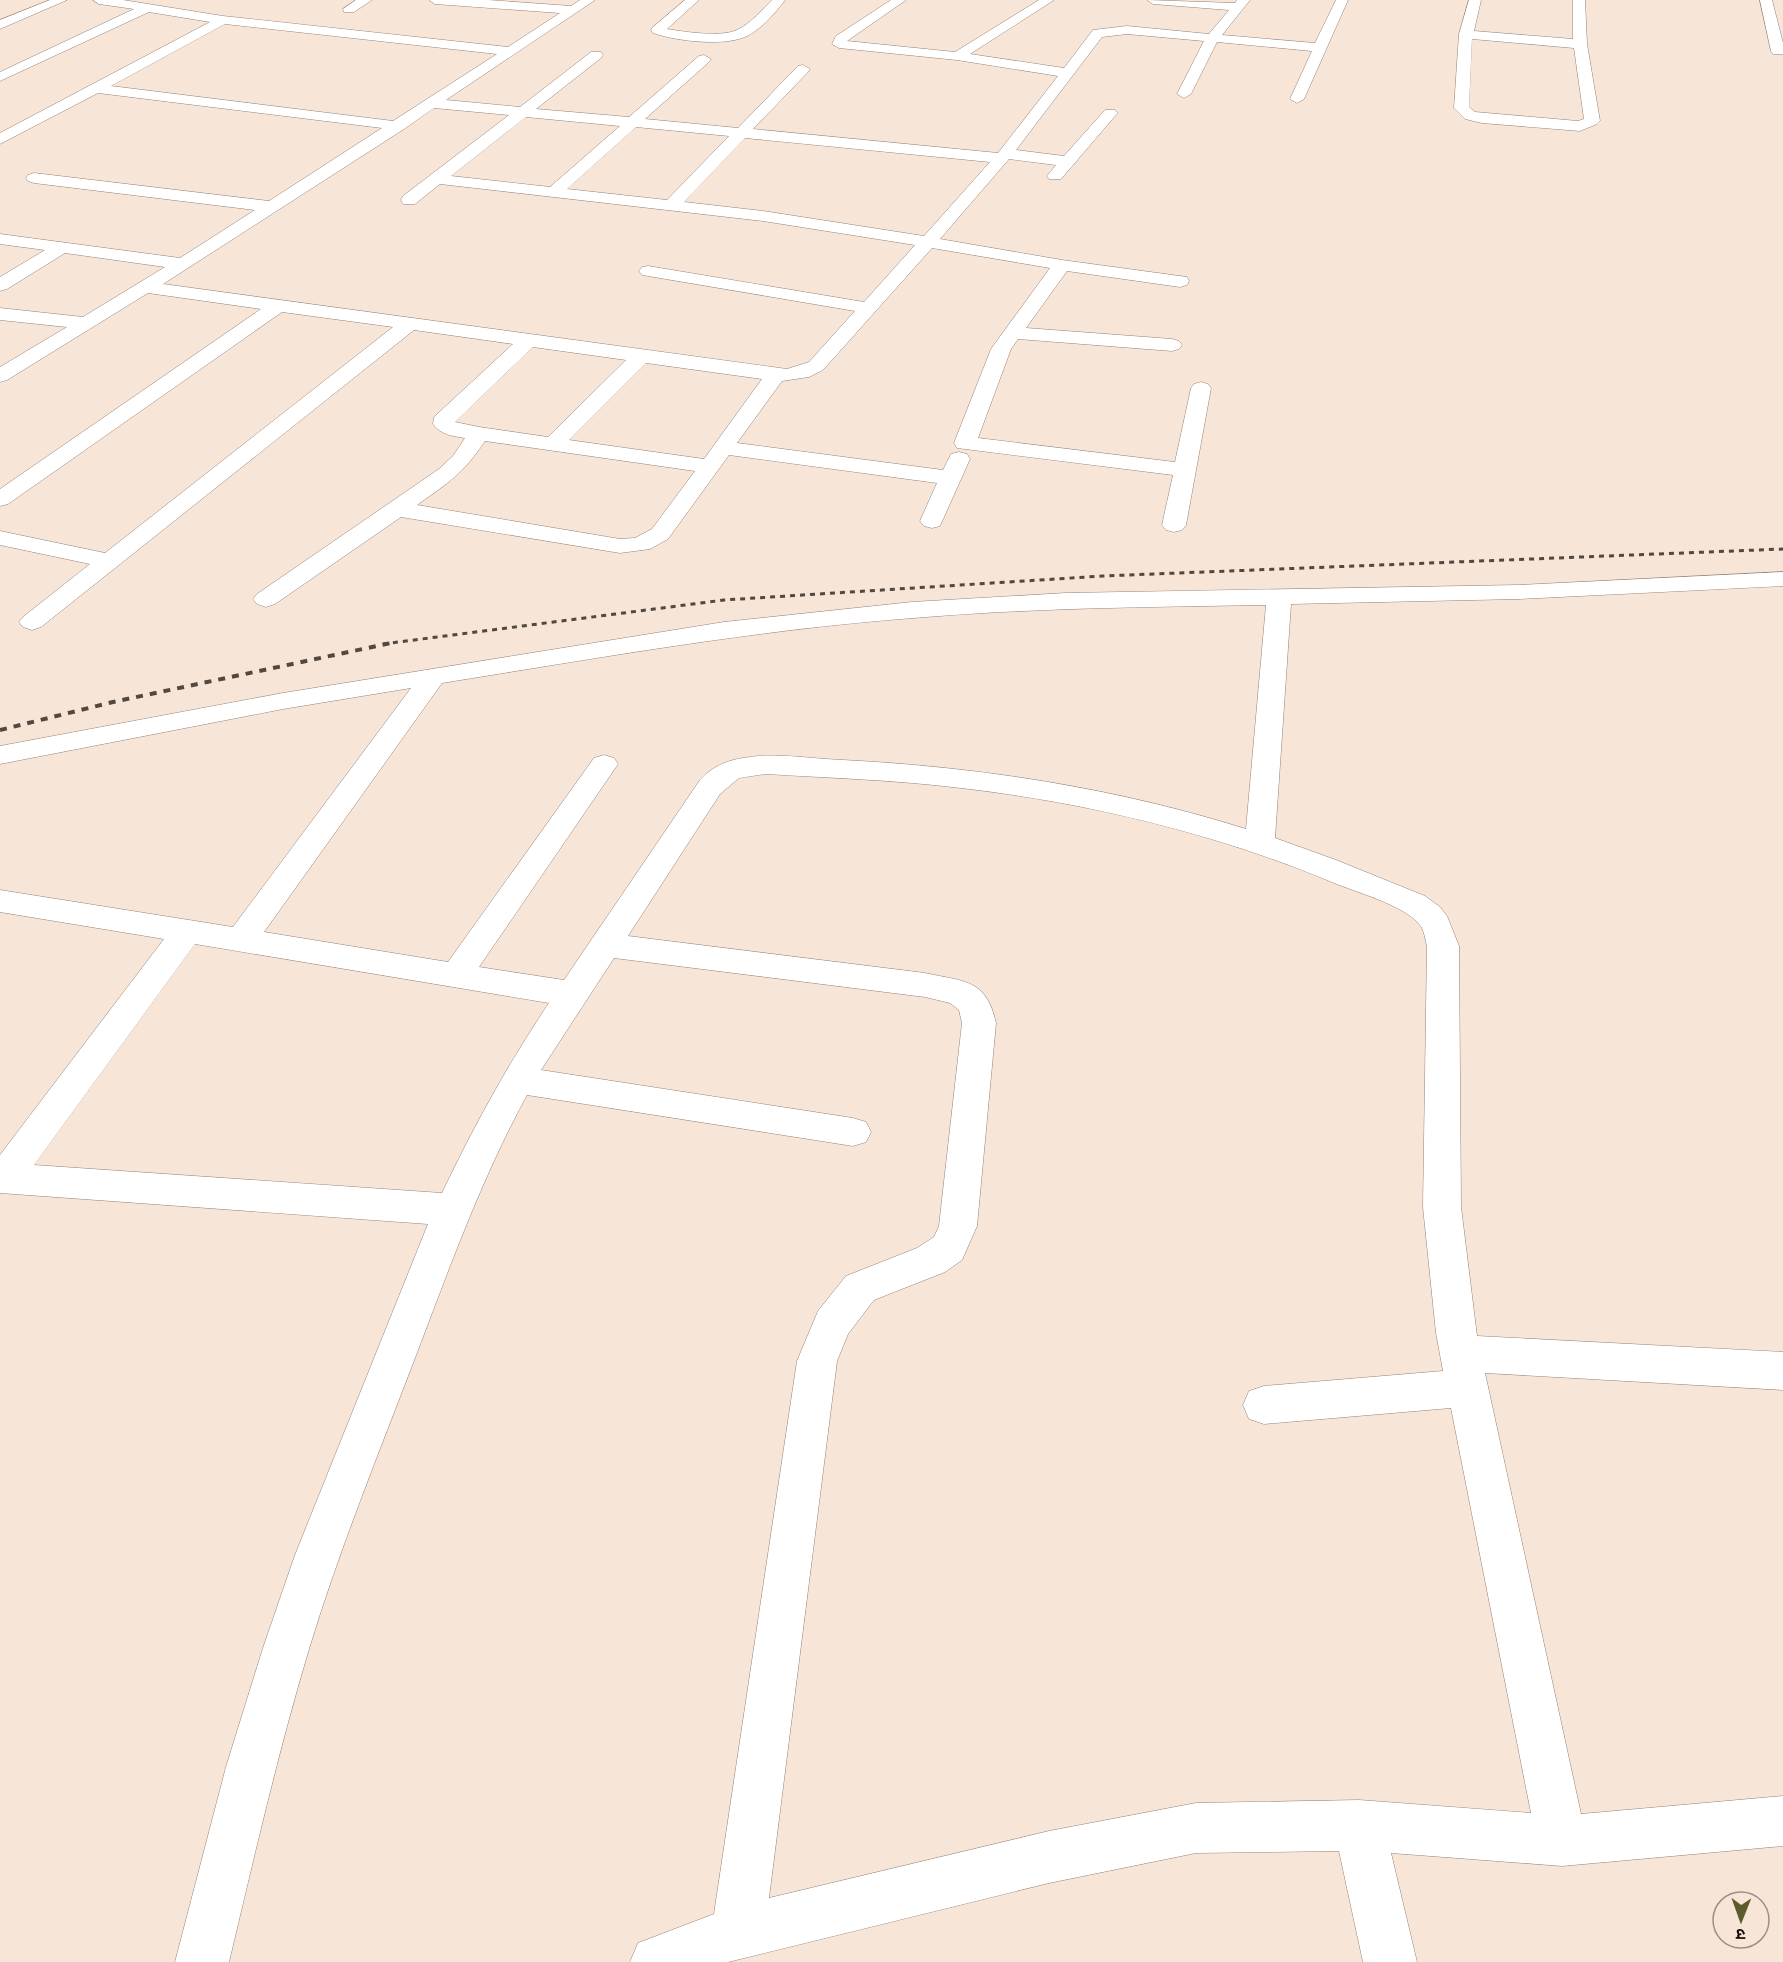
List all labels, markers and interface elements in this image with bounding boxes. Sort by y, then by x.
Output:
north arrow [1711,1890,1771,1950]
text: उ [1735,1925,1746,1945]

